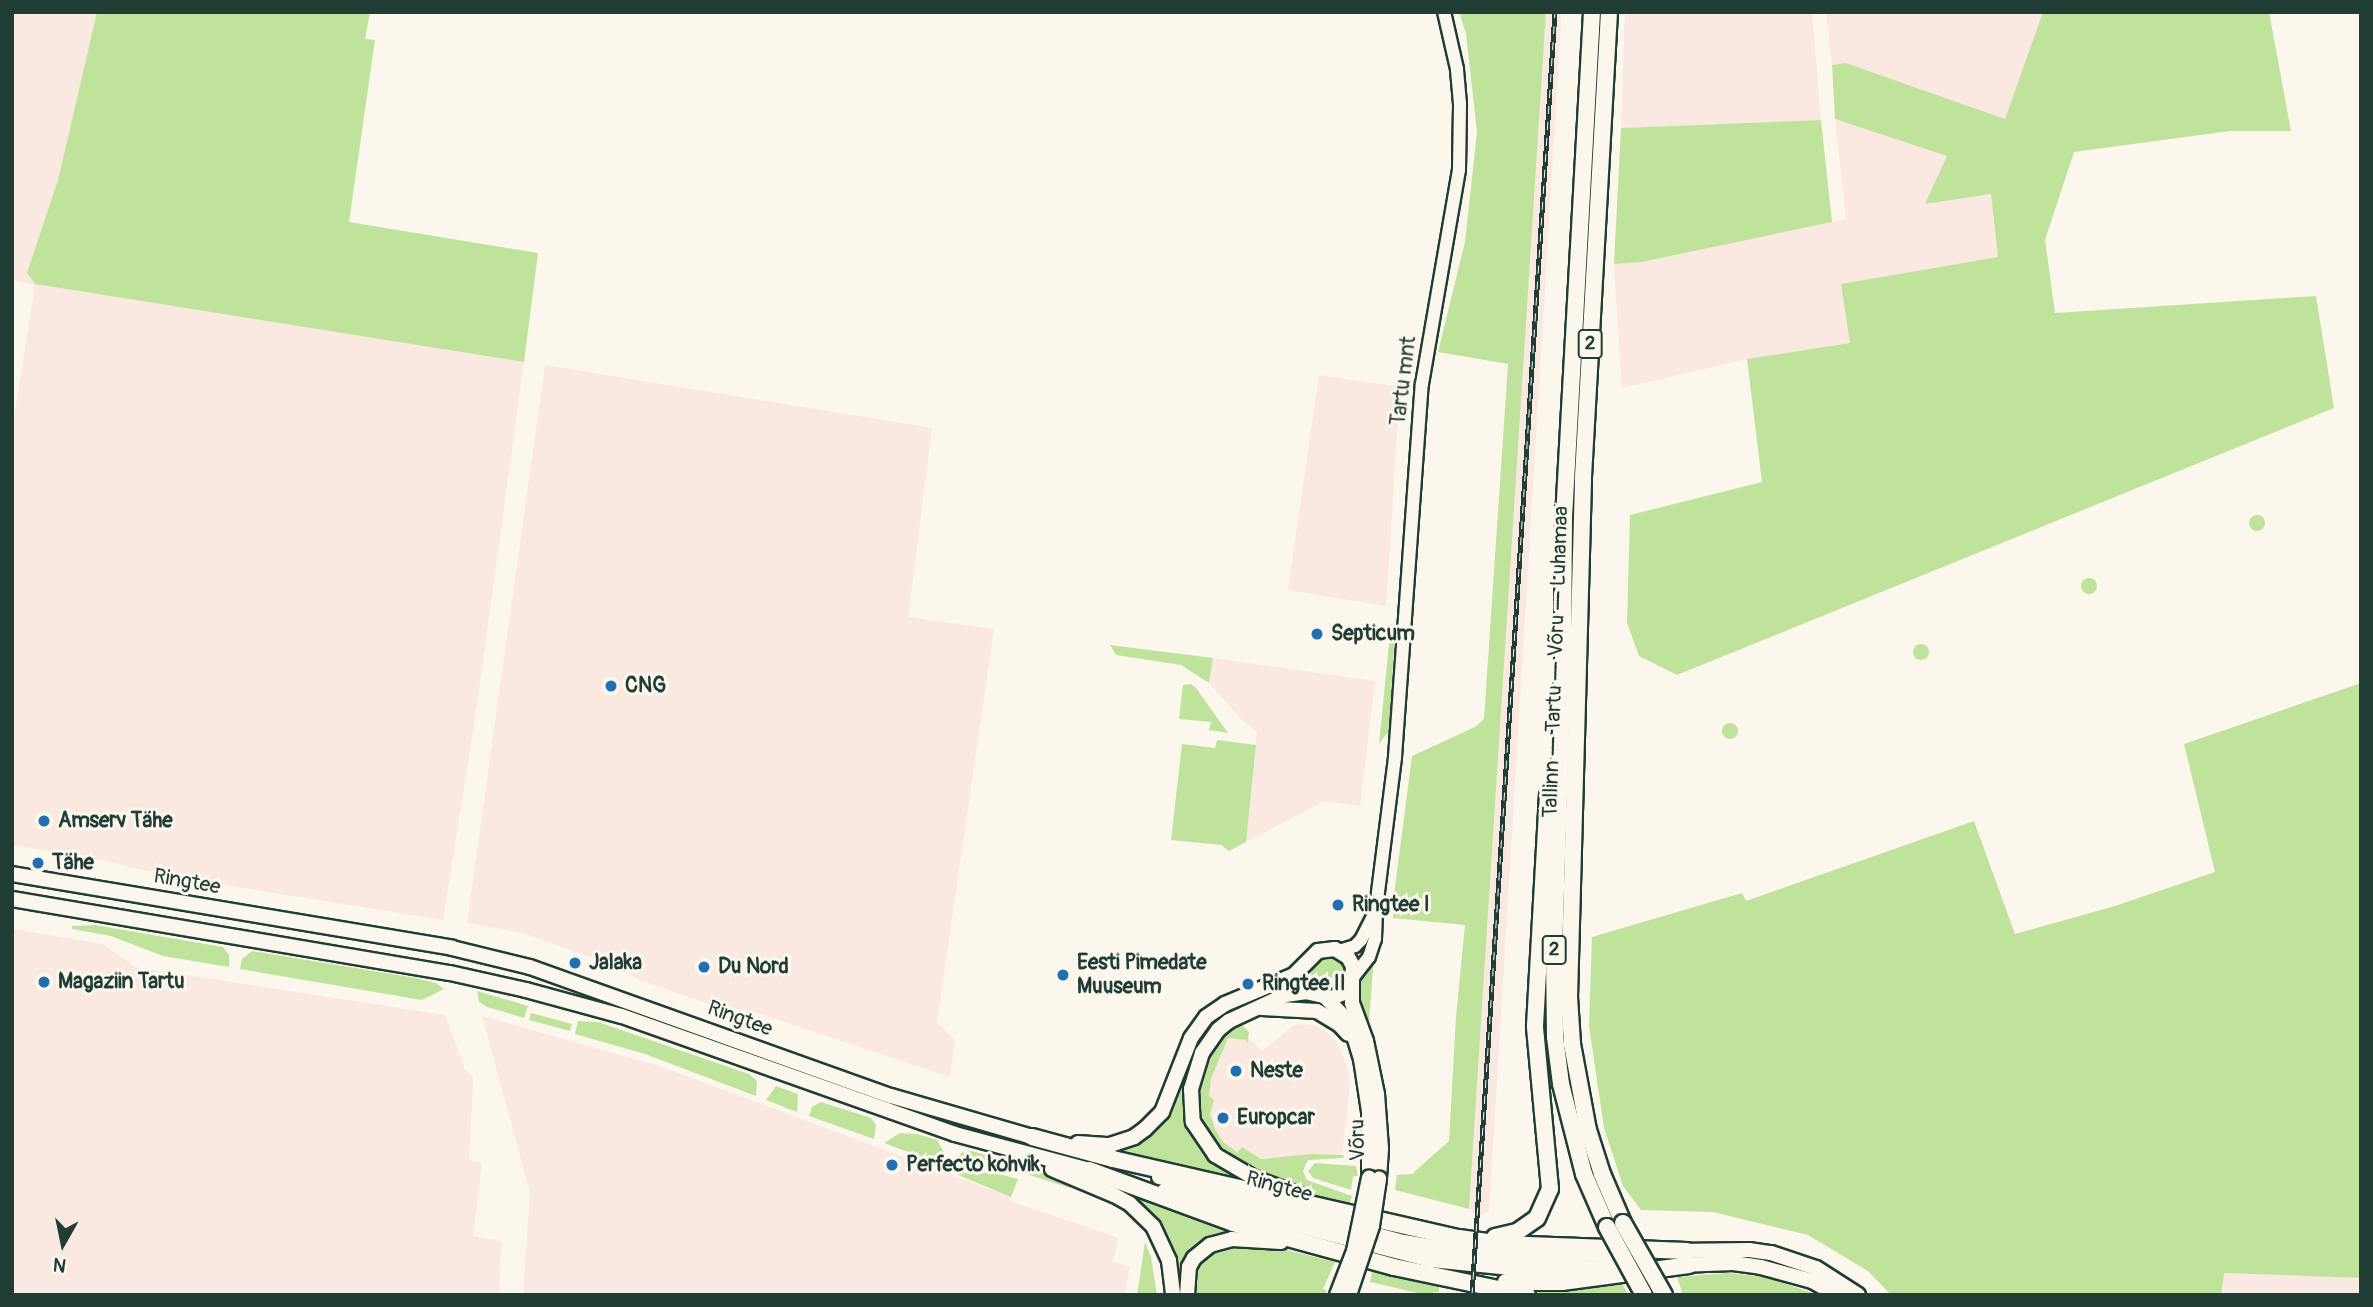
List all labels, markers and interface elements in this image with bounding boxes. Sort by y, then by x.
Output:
road number: 2 [1576,328,1604,360]
street label: Tartu mnt [1386,335,1422,427]
street label: Tallinn — Tartu — Võru — Luhamaa [1538,506,1574,818]
place label: Septicum [1331,621,1415,647]
marker: Septicum [1309,626,1325,642]
place label: CNG [625,673,666,699]
marker: CNG [603,678,619,694]
place label: Amserv Tähe [58,808,173,834]
marker: Amserv Tähe [36,813,52,829]
place label: Tähe [52,850,94,876]
marker: Tähe [30,855,46,871]
street label: Ringtee [152,864,222,900]
place label: Ringtee I [1352,892,1430,918]
marker: Ringtee I [1330,897,1346,913]
road number: 2 [1540,934,1568,966]
place label: Jalaka [589,950,642,976]
place label: Eesti Pimedate Muuseum [1077,950,1206,1000]
place label: Du Nord [718,954,789,980]
marker: Jalaka [567,955,583,971]
marker: Du Nord [696,959,712,975]
marker: Eesti Pimedate Muuseum [1055,967,1071,983]
place label: Magaziin Tartu [58,969,185,995]
place label: Ringtee II [1262,971,1346,997]
marker: Magaziin Tartu [36,974,52,990]
marker: Ringtee II [1240,976,1256,992]
street label: Ringtee [704,996,776,1042]
place label: Neste [1250,1058,1303,1084]
marker: Neste [1228,1063,1244,1079]
place label: Europcar [1237,1105,1315,1131]
marker: Europcar [1215,1110,1231,1126]
street label: Võru [1345,1119,1371,1161]
place label: Perfecto kohvik [906,1152,1040,1178]
marker: Perfecto kohvik [884,1157,900,1173]
street label: Ringtee [1243,1166,1315,1208]
north arrow [28,1209,98,1279]
text: N [51,1252,68,1278]

